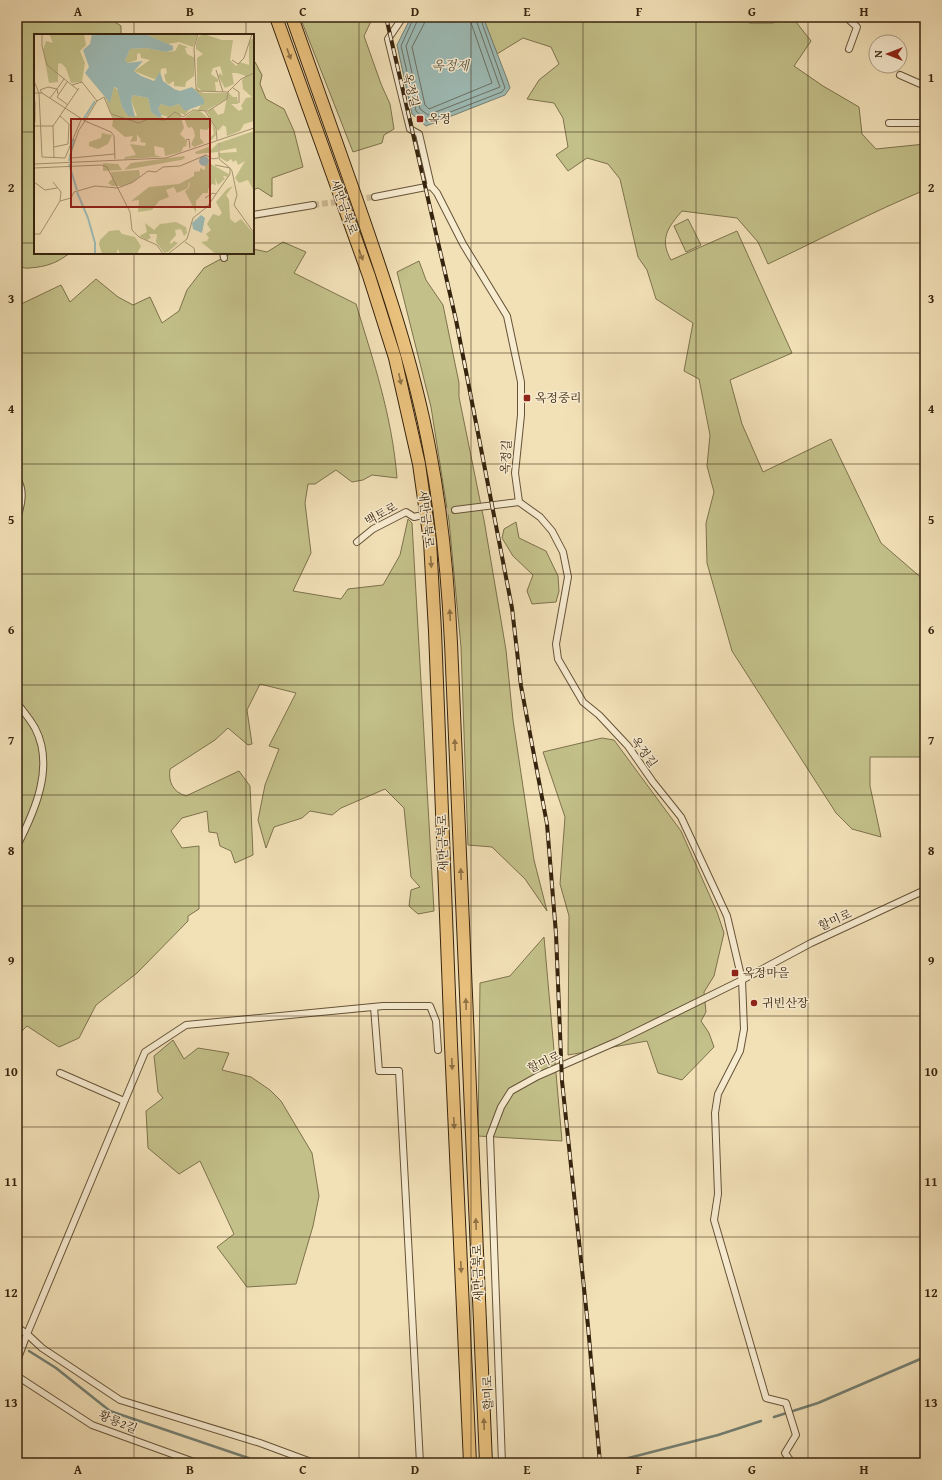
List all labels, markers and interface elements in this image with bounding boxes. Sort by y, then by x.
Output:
text: A [74,2,83,21]
text: B [186,2,194,21]
text: C [299,2,307,21]
text: D [411,2,419,21]
text: E [524,2,531,21]
text: F [636,2,643,21]
text: G [748,2,756,21]
text: H [859,2,869,21]
inset map [34,34,254,254]
north arrow [868,34,908,74]
one-way arrow [286,48,292,60]
text: N [870,50,886,58]
water label: 옥정제 [431,56,470,75]
text: 1 [8,68,14,87]
text: 1 [928,68,934,87]
street label: 옥정길 [399,71,424,109]
place label: 옥정 [428,110,451,127]
marker: 옥정 [415,114,425,124]
street label: 새만금북로 [327,177,363,237]
text: 2 [8,178,15,197]
text: 2 [928,178,935,197]
one-way arrow [359,249,365,261]
text: 3 [8,289,14,308]
text: 3 [928,289,934,308]
one-way arrow [398,373,404,385]
place label: 옥정중리 [535,389,581,406]
marker: 옥정중리 [522,393,532,403]
text: 4 [8,399,15,418]
text: 4 [928,399,935,418]
street label: 옥정길 [496,439,515,475]
street label: 새만금북로 [415,489,439,549]
street label: 백토로 [361,498,400,529]
text: 5 [8,510,15,529]
text: 5 [928,510,935,529]
one-way arrow [427,556,434,568]
one-way arrow [446,609,453,621]
text: 6 [8,620,15,639]
text: 6 [928,620,935,639]
text: 7 [8,731,15,750]
text: 7 [928,731,935,750]
street label: 옥정길 [627,733,662,771]
one-way arrow [452,739,459,751]
street label: 새만금북로 [433,813,452,872]
text: 8 [8,841,15,860]
text: 8 [928,841,935,860]
one-way arrow [457,868,464,880]
street label: 할미로 [815,905,855,934]
text: 9 [8,951,15,970]
text: 9 [928,951,935,970]
place label: 옥정마을 [743,964,790,981]
marker: 옥정마을 [730,968,740,978]
place label: 귀빈산장 [762,994,809,1011]
one-way arrow [463,998,470,1010]
marker: 귀빈산장 [749,998,759,1008]
street label: 할미로 [524,1046,564,1077]
one-way arrow [448,1058,455,1070]
text: 10 [4,1062,18,1081]
text: 10 [924,1062,938,1081]
one-way arrow [451,1117,458,1129]
text: 11 [4,1172,18,1191]
text: 11 [924,1172,938,1191]
one-way arrow [472,1218,479,1230]
street label: 새만금북로 [468,1243,487,1302]
one-way arrow [458,1261,464,1274]
text: 12 [4,1283,18,1302]
text: 12 [924,1283,938,1302]
street label: 할미로 [478,1375,497,1411]
text: 13 [4,1393,18,1412]
text: 13 [924,1393,938,1412]
street label: 황룡2길 [96,1406,140,1437]
one-way arrow [481,1418,488,1430]
text: A [74,1460,83,1479]
text: B [186,1460,194,1479]
text: C [299,1460,307,1479]
text: D [411,1460,419,1479]
text: E [524,1460,531,1479]
text: F [636,1460,643,1479]
text: G [748,1460,756,1479]
text: H [859,1460,869,1479]

